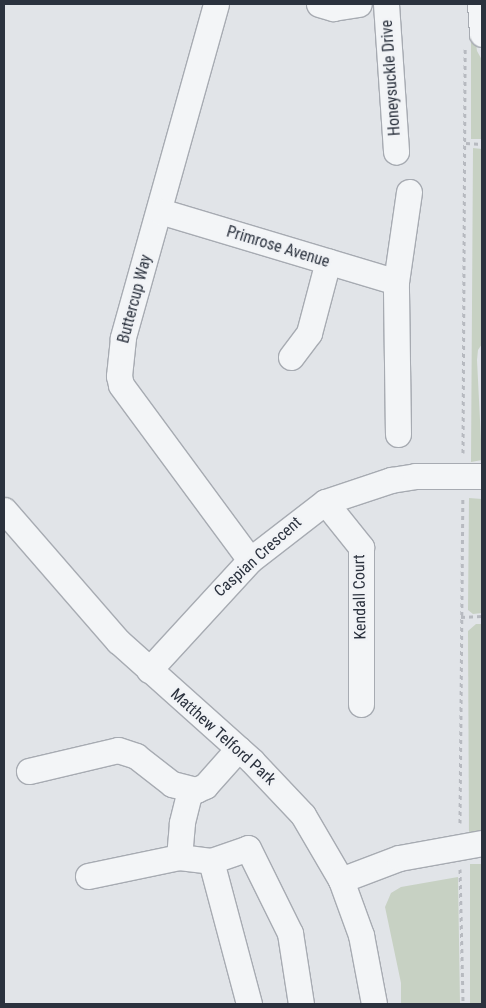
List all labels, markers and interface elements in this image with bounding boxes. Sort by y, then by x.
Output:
street label: Honeysuckle Drive [377,19,405,137]
street label: Primrose Avenue [224,222,332,272]
street label: Buttercup Way [114,253,156,345]
street label: Caspian Crescent [210,513,306,601]
street label: Kendall Court [350,554,370,640]
street label: Matthew Telford Park [166,685,280,789]

